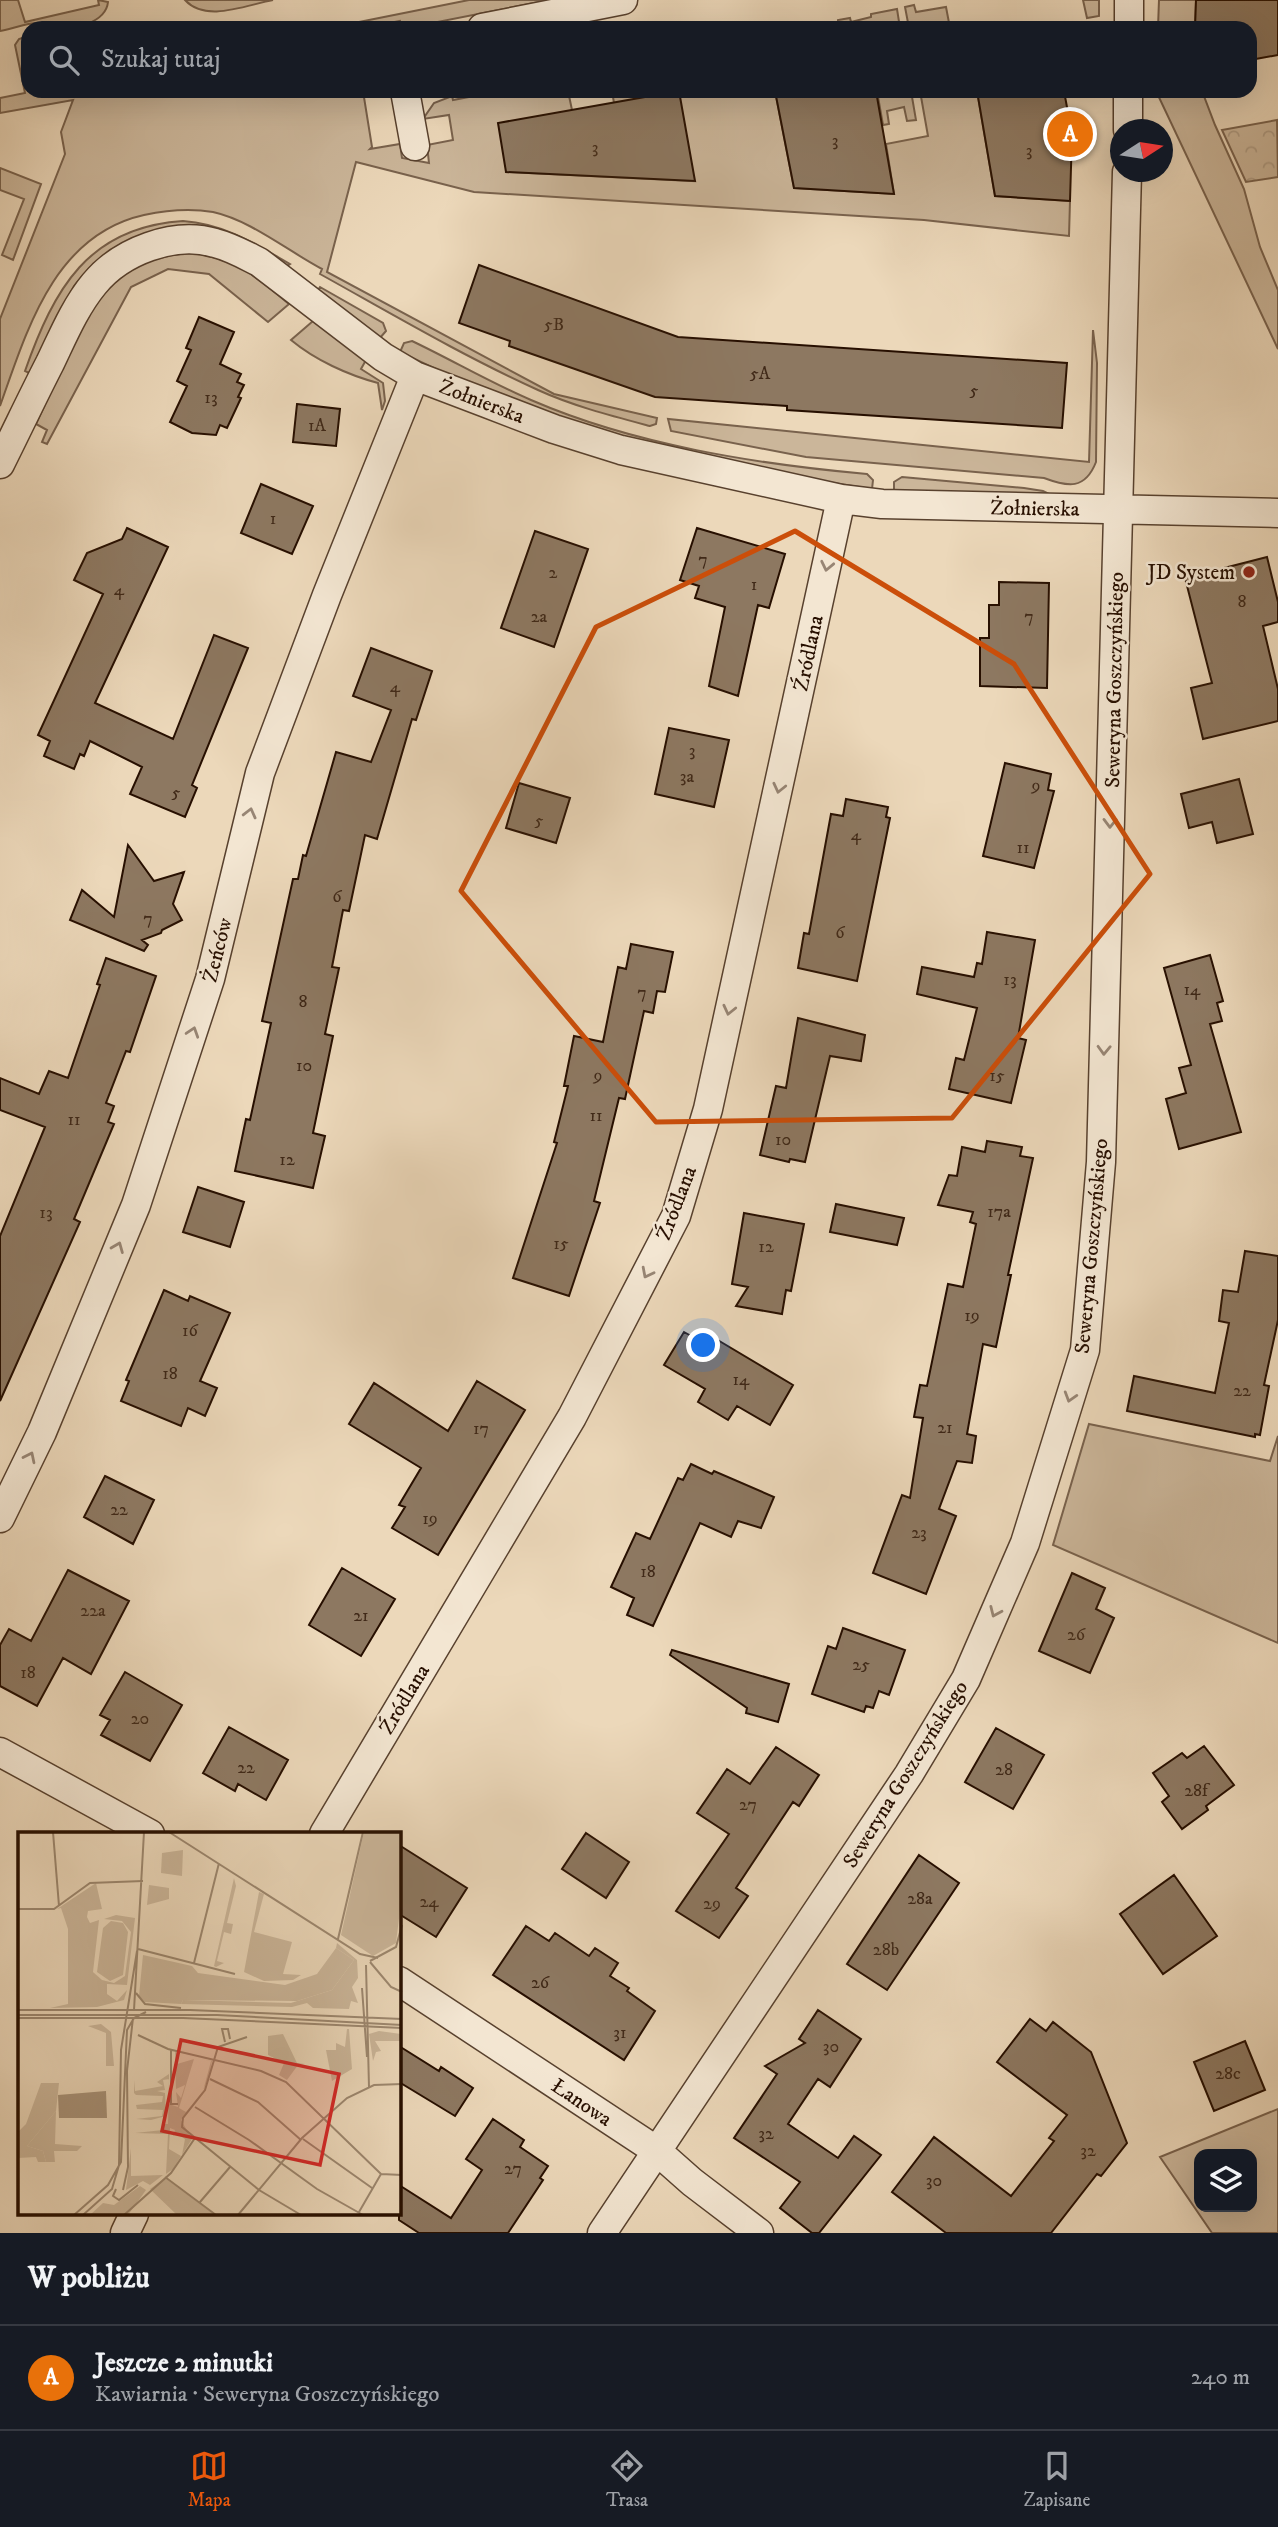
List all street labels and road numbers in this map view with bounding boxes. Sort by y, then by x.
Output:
street label: Żołnierska [435,373,528,430]
street label: Żołnierska [990,494,1080,523]
street label: Seweryna Goszczyńskiego [1100,572,1130,788]
street label: Źródlana [786,612,830,694]
street label: Żeńców [196,914,239,985]
street label: Seweryna Goszczyńskiego [1070,1137,1114,1355]
street label: Źródlana [649,1162,703,1244]
street label: Źródlana [372,1659,436,1739]
street label: Seweryna Goszczyńskiego [838,1676,974,1873]
street label: Łanowa [546,2073,617,2133]

